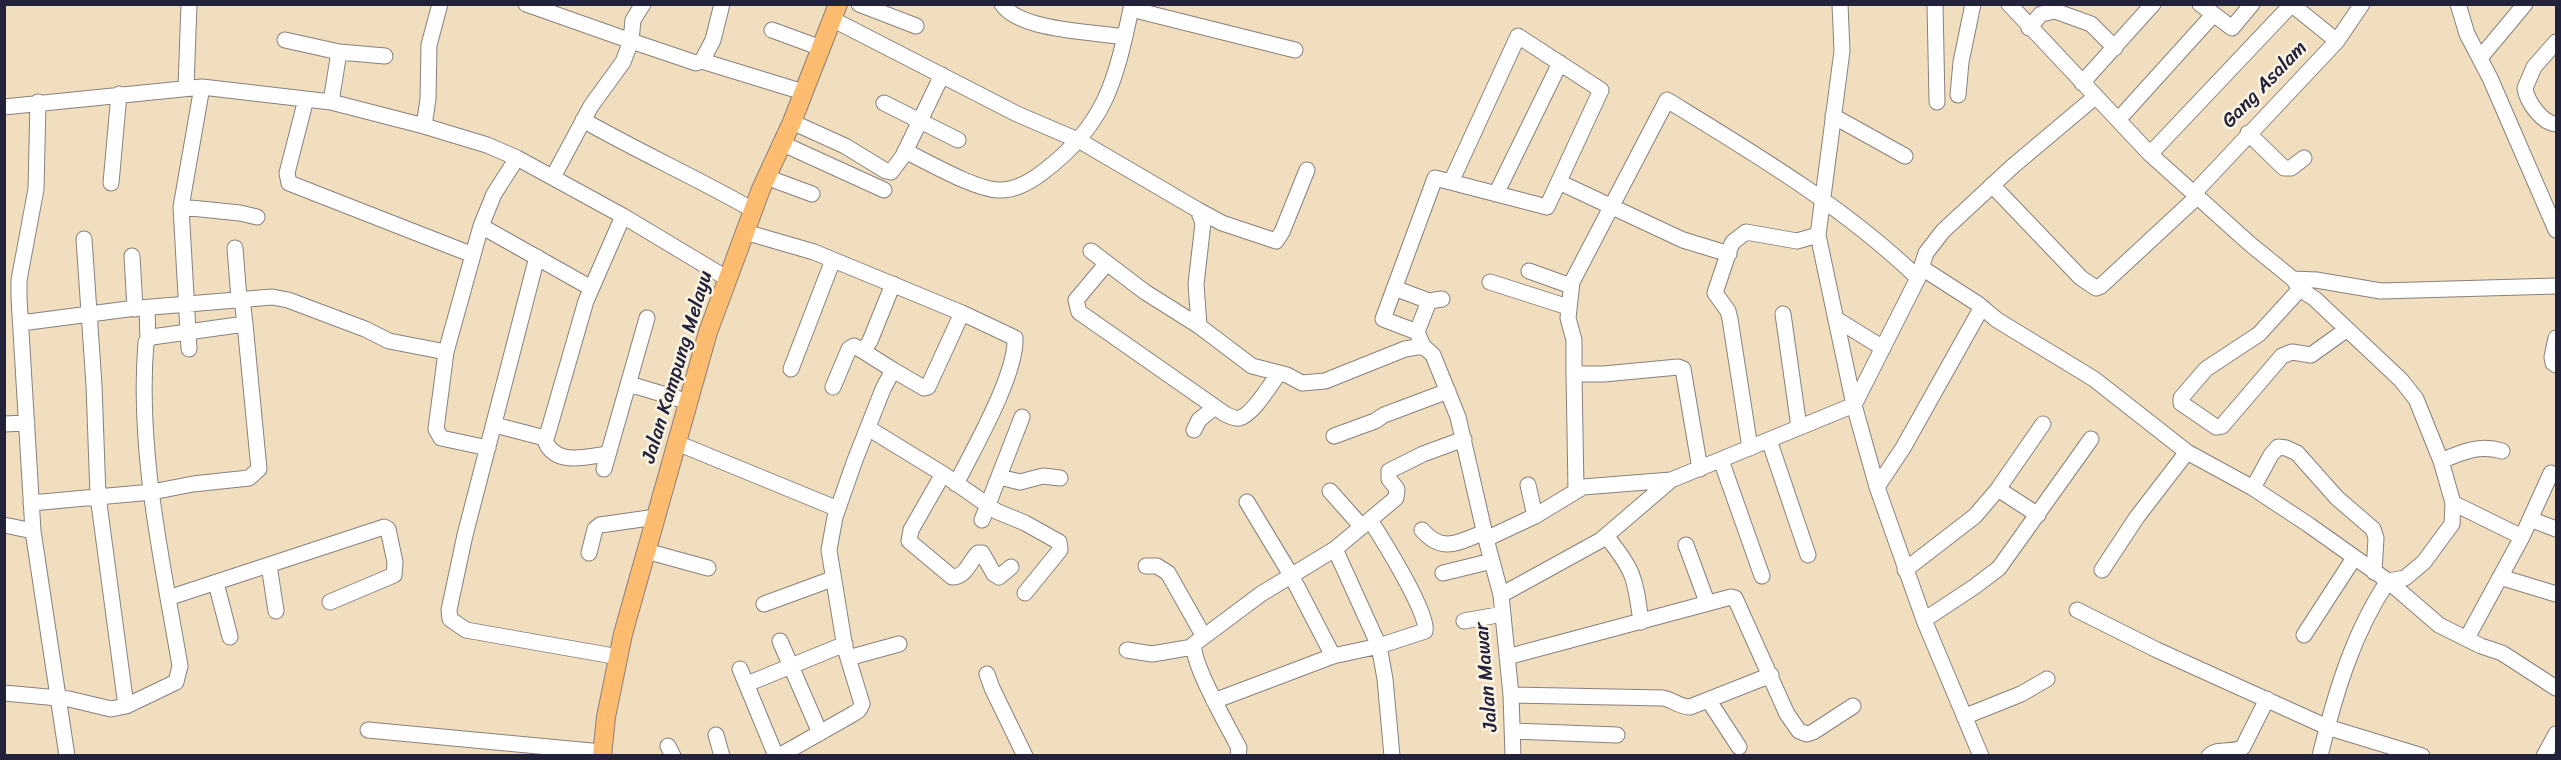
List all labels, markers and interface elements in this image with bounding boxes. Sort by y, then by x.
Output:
street label: Gang Asalam [2217,36,2313,134]
street label: Jalan Kampung Melayu [637,268,719,466]
street label: Jalan Mawar [1470,621,1504,733]

